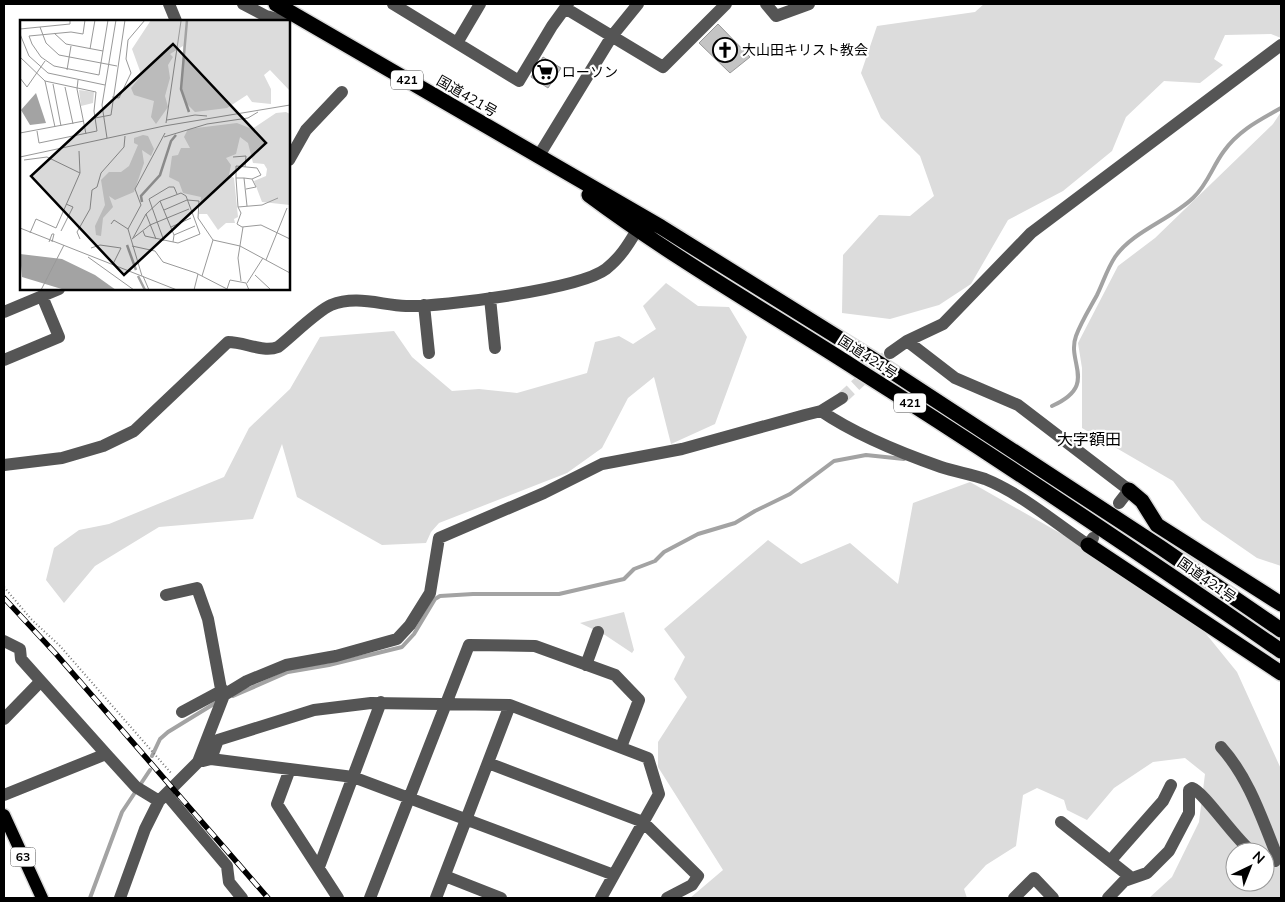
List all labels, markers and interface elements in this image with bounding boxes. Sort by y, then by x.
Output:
inset map [20,20,290,290]
church icon: 大山田キリスト教会 [712,37,738,63]
place label: 大山田キリスト教会 [742,41,868,59]
supermarket icon: ローソン [532,59,558,85]
place label: ローソン [562,63,618,81]
road number: 421 [391,70,423,90]
street label: 国道421号 [433,71,501,121]
street label: 国道421号 [835,331,901,383]
road number: 421 [894,393,926,412]
district label: 大字額田 [1057,429,1121,449]
street label: 国道421号 [1174,553,1240,607]
north arrow [1225,842,1275,892]
text: N [1249,847,1269,868]
road number: 63 [10,848,36,866]

